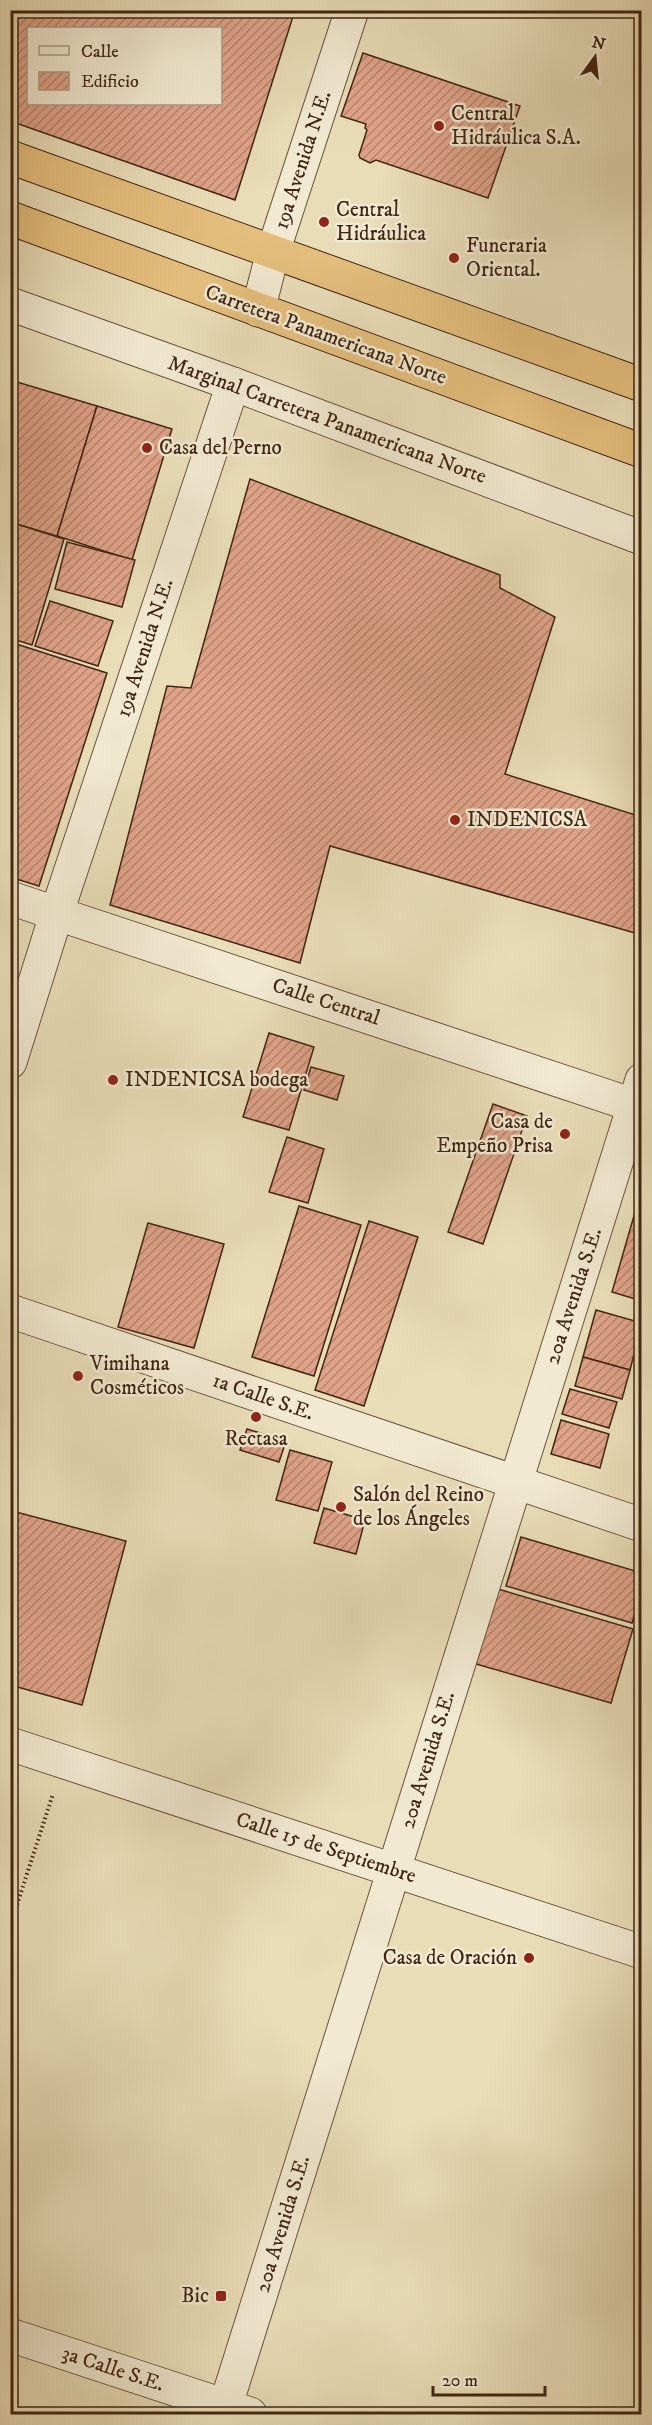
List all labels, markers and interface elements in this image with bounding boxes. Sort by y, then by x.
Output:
legend [27,27,222,105]
north arrow [565,27,625,87]
text: N [590,32,608,55]
text: Calle [81,41,119,63]
text: Edificio [81,71,139,93]
street label: 19a Avenida N.E. [268,87,338,233]
place label: Central Hidráulica S.A. [451,101,581,151]
marker: Central Hidráulica S.A. [432,119,446,133]
place label: Central Hidráulica [336,197,426,247]
marker: Central Hidráulica [317,215,331,229]
place label: Funeraria Oriental. [466,233,547,283]
marker: Funeraria Oriental. [447,251,461,265]
street label: Carretera Panamericana Norte [202,279,451,391]
street label: Marginal Carretera Panamericana Norte [164,350,490,490]
place label: Casa del Perno [159,435,282,461]
marker: Casa del Perno [140,441,154,455]
street label: 19a Avenida N.E. [110,575,180,721]
place label: INDENICSA [467,807,588,833]
marker: INDENICSA [448,813,462,827]
street label: Calle Central [269,972,384,1032]
place label: INDENICSA bodega [125,1067,308,1093]
marker: INDENICSA bodega [106,1073,120,1087]
place label: Casa de Empeño Prisa [436,1109,553,1159]
marker: Casa de Empeño Prisa [558,1127,572,1141]
street label: 20a Avenida S.E. [540,1224,608,1368]
place label: Vimihana Cosméticos [89,1351,184,1401]
street label: 1a Calle S.E. [209,1368,317,1426]
marker: Vimihana Cosméticos [71,1369,85,1383]
marker: Rectasa [249,1410,263,1424]
place label: Rectasa [224,1426,288,1452]
place label: Salón del Reino de los Ángeles [353,1482,484,1532]
marker: Salón del Reino de los Ángeles [334,1500,348,1514]
street label: 20a Avenida S.E. [395,1688,461,1832]
street label: Calle 15 de Septiembre [233,1807,420,1889]
place label: Casa de Oración [383,1945,517,1971]
marker: Casa de Oración [522,1951,536,1965]
street label: 20a Avenida S.E. [250,2152,316,2296]
place label: Bic [181,2283,209,2309]
marker: Bic [214,2289,228,2303]
street label: 3a Calle S.E. [59,2340,167,2398]
scale bar [433,2359,546,2397]
text: 20 m [442,2370,478,2392]

